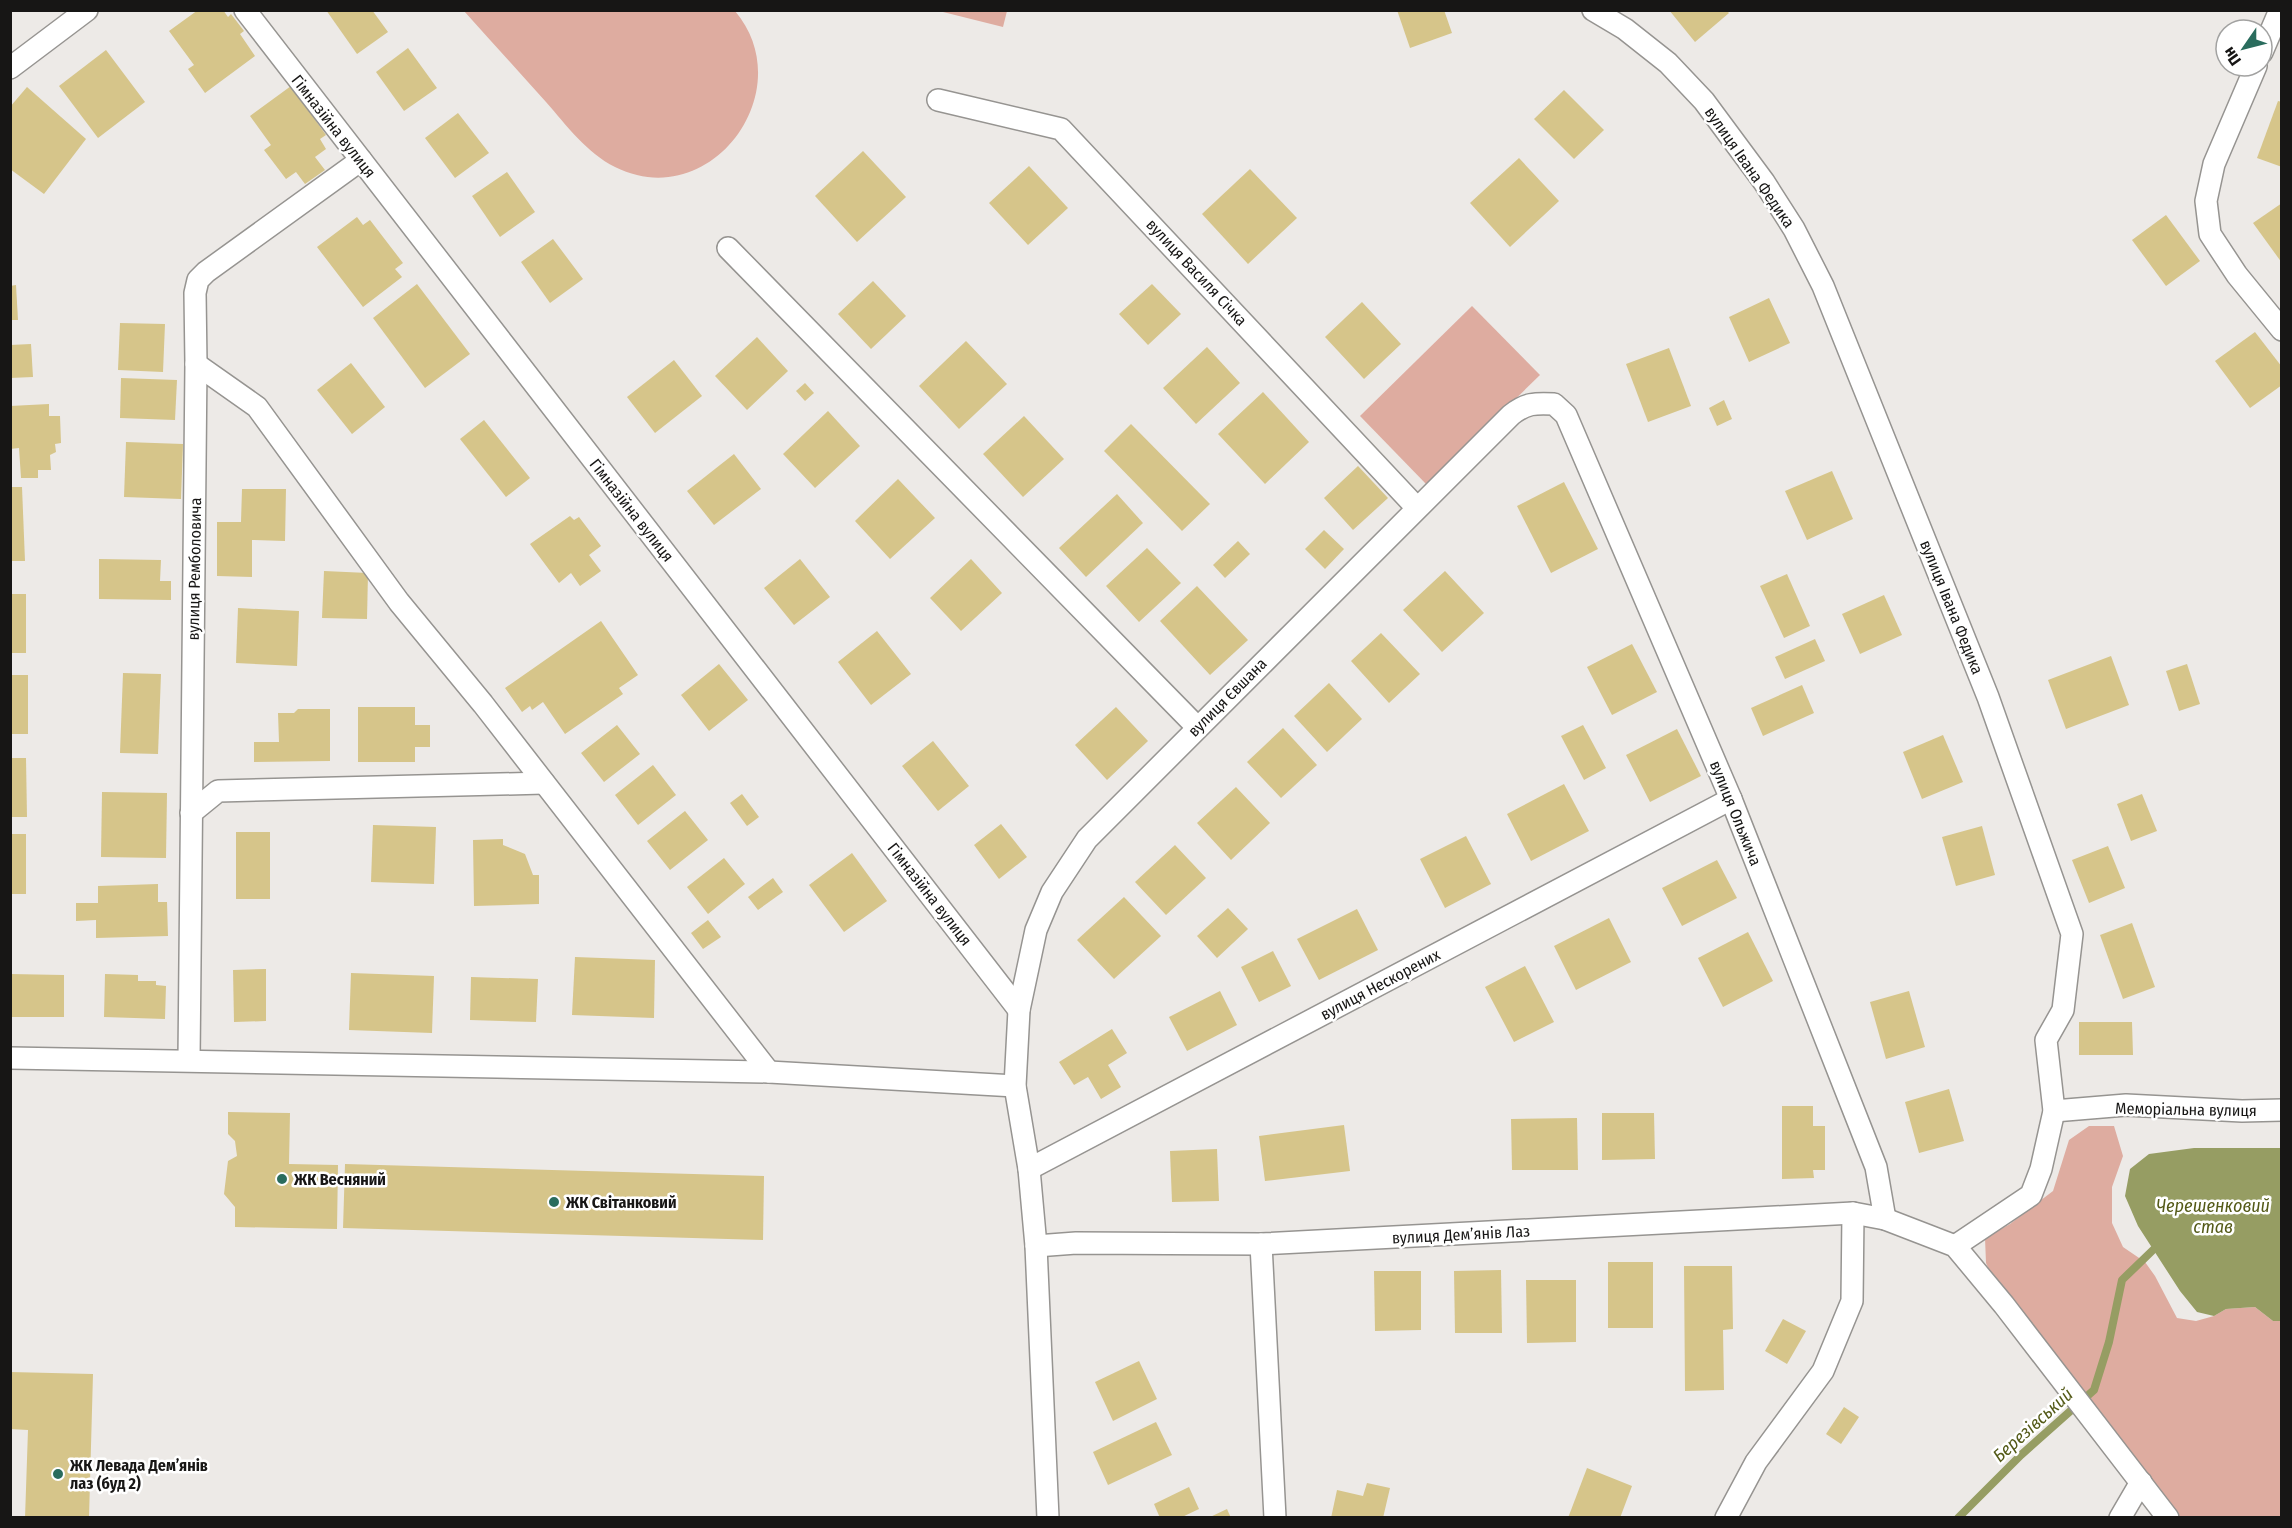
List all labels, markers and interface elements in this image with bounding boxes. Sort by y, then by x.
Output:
north arrow [2214,18,2274,78]
text: Пн [2219,43,2245,69]
street label: Гімназійна вулиця [288,71,380,182]
street label: вулиця Івана Федика [1701,103,1799,231]
street label: вулиця Василя Січка [1142,215,1251,330]
street label: Гімназійна вулиця [586,455,678,566]
street label: вулиця Ремболовича [184,497,205,641]
street label: вулиця Івана Федика [1916,537,1987,677]
street label: вулиця Євшана [1184,654,1271,741]
street label: вулиця Ольжича [1706,758,1765,869]
street label: Гімназійна вулиця [884,839,976,950]
street label: вулиця Нескорених [1317,945,1443,1024]
street label: Меморіальна вулиця [2115,1099,2257,1120]
place label: ЖК Весняний [293,1170,386,1189]
marker: ЖК Весняний [275,1172,289,1186]
place label: ЖК Світанковий [565,1193,676,1212]
marker: ЖК Світанковий [547,1195,561,1209]
water label: Черешенковий став [2156,1195,2270,1238]
street label: вулиця Демʼянів Лаз [1391,1221,1531,1248]
water label: Березівський [1988,1383,2078,1467]
place label: ЖК Левада Дем’янів лаз (буд 2) [69,1456,208,1493]
marker: ЖК Левада Дем’янів лаз (буд 2) [51,1467,65,1481]

